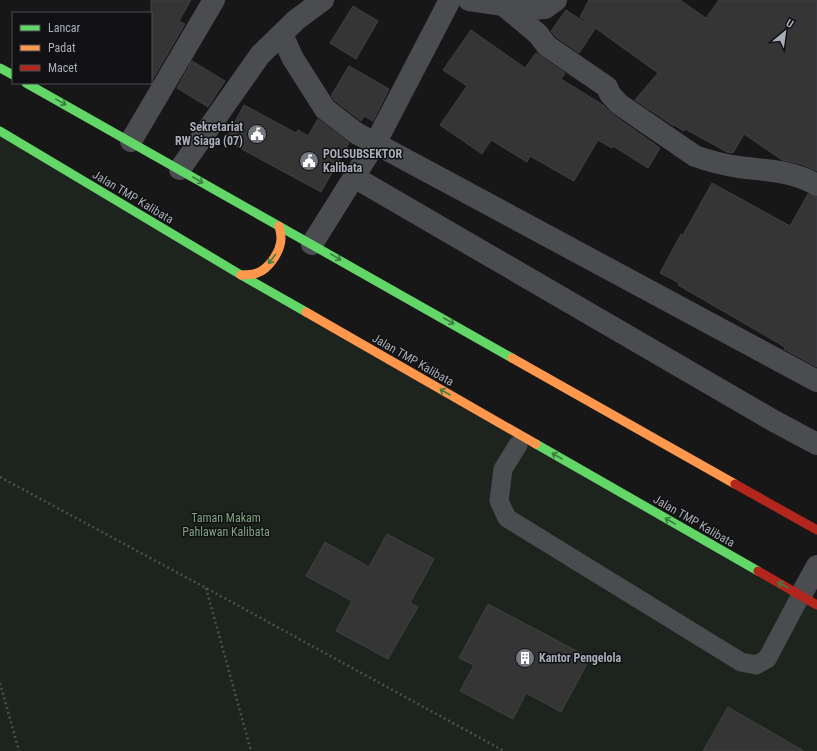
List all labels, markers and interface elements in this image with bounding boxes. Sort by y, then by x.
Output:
legend [12,12,152,84]
north arrow [765,12,805,52]
text: U [784,16,796,31]
text: Lancar [48,21,81,35]
text: Padat [48,41,76,55]
text: Macet [48,61,78,75]
one-way arrow [54,99,66,106]
place label: Sekretariat RW Siaga (07) [175,120,243,148]
public building icon: Sekretariat RW Siaga (07) [246,123,268,145]
place label: POLSUBSEKTOR Kalibata [323,147,402,175]
public building icon: POLSUBSEKTOR Kalibata [298,150,320,172]
street label: Jalan TMP Kalibata [90,167,176,227]
one-way arrow [192,176,204,184]
one-way arrow [267,254,276,265]
one-way arrow [330,254,342,262]
one-way arrow [443,318,455,326]
street label: Jalan TMP Kalibata [370,331,456,389]
one-way arrow [439,387,451,395]
one-way arrow [551,452,563,460]
street label: Jalan TMP Kalibata [651,492,737,550]
park label: Taman Makam Pahlawan Kalibata [182,511,270,539]
one-way arrow [664,516,676,524]
one-way arrow [777,581,789,589]
building icon: Kantor Pengelola [514,647,536,669]
place label: Kantor Pengelola [539,651,622,665]

